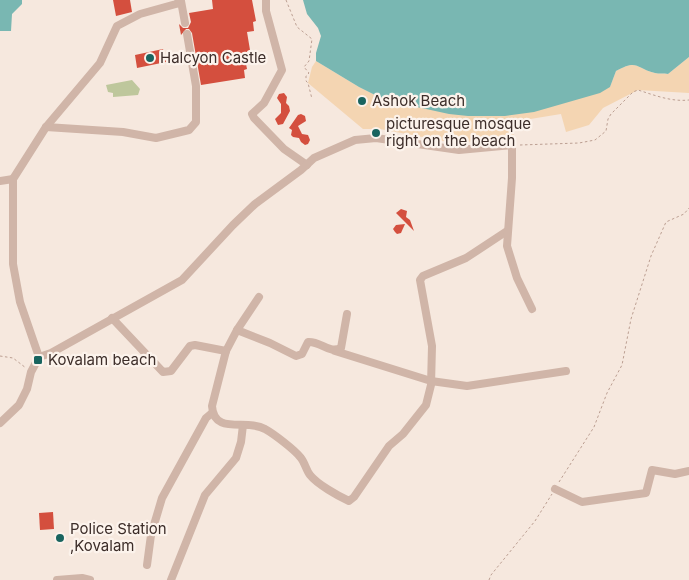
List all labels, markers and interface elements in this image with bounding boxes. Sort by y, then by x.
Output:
place label: Halcyon Castle [160,48,266,67]
marker: Halcyon Castle [144,52,156,64]
place label: Ashok Beach [372,91,465,110]
marker: Ashok Beach [356,95,368,107]
place label: picturesque mosque right on the beach [386,114,531,150]
marker: picturesque mosque right on the beach [370,127,382,139]
place label: Kovalam beach [48,350,156,369]
marker: Kovalam beach [32,354,44,366]
place label: Police Station ,Kovalam [70,519,167,555]
marker: Police Station ,Kovalam [54,532,66,544]

